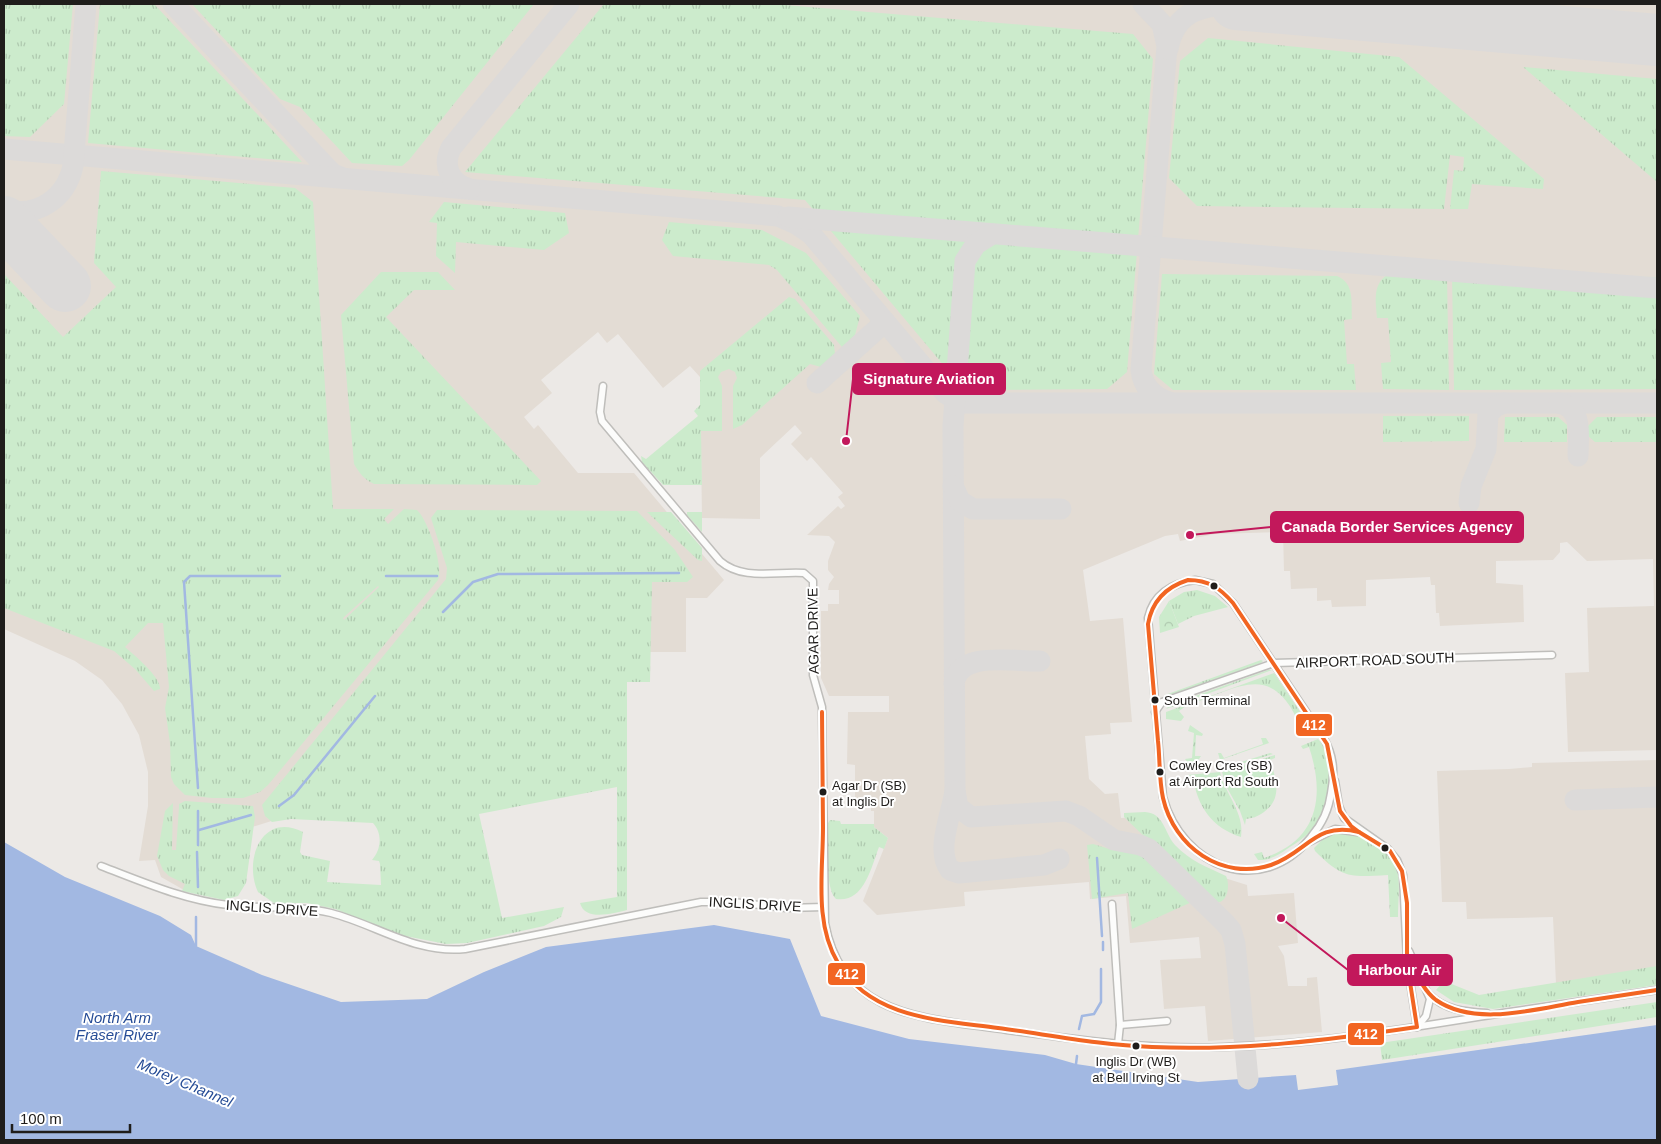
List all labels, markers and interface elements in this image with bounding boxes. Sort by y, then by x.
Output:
callout: Signature Aviation [853,364,1005,394]
text: Signature Aviation [863,370,995,387]
callout: Canada Border Services Agency [1271,512,1523,542]
text: Canada Border Services Agency [1281,518,1513,535]
unlabelled marker [1209,581,1219,591]
street label: AGAR DRIVE [804,588,822,674]
street label: AIRPORT ROAD SOUTH [1295,649,1455,671]
place label: South Terminal [1164,693,1251,708]
marker: South Terminal [1150,695,1160,705]
line badge: 412 [1295,713,1333,737]
text: 412 [1302,717,1326,733]
place label: Cowley Cres (SB) at Airport Rd South [1169,758,1279,789]
marker: Cowley Cres (SB) at Airport Rd South [1155,767,1165,777]
place label: Agar Dr (SB) at Inglis Dr [832,778,906,809]
marker: Agar Dr (SB) at Inglis Dr [818,787,828,797]
unlabelled marker [1380,843,1390,853]
street label: INGLIS DRIVE [708,894,802,914]
street label: INGLIS DRIVE [225,897,319,919]
callout: Harbour Air [1348,955,1452,985]
text: Harbour Air [1359,961,1442,978]
line badge: 412 [827,962,866,986]
text: 412 [835,966,859,982]
water label: North Arm Fraser River [76,1009,159,1043]
line badge: 412 [1347,1022,1385,1046]
text: 412 [1354,1026,1378,1042]
marker: Inglis Dr (WB) at Bell Irving St [1131,1041,1141,1051]
place label: Inglis Dr (WB) at Bell Irving St [1092,1054,1180,1085]
water label: Morey Channel [135,1055,236,1110]
scale bar [12,1102,130,1134]
text: 100 m [20,1110,62,1127]

